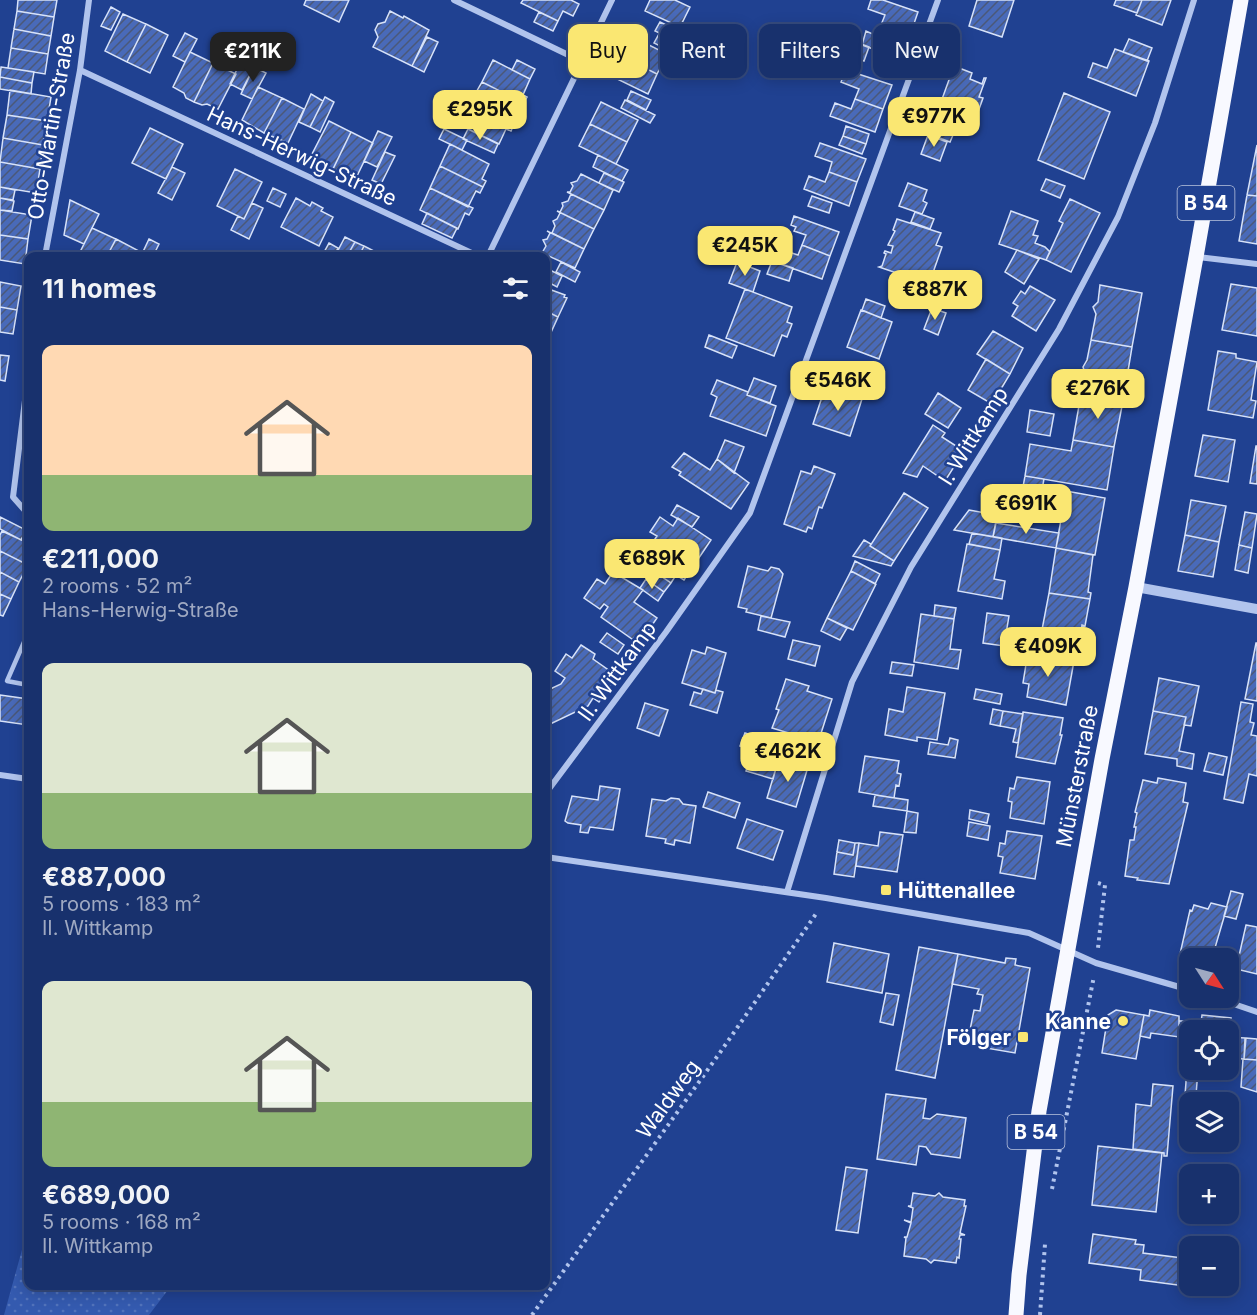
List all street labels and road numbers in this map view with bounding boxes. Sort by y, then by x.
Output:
street label: Otto-Martin-Straße [22,30,80,222]
street label: Hans-Herwig-Straße [203,101,401,211]
road number: B 54 [1178,186,1234,220]
street label: I. Wittkamp [933,382,1013,490]
street label: II. Wittkamp [573,616,661,726]
street label: Münsterstraße [1051,703,1103,849]
street label: Waldweg [631,1055,705,1143]
road number: B 54 [1008,1115,1064,1149]

